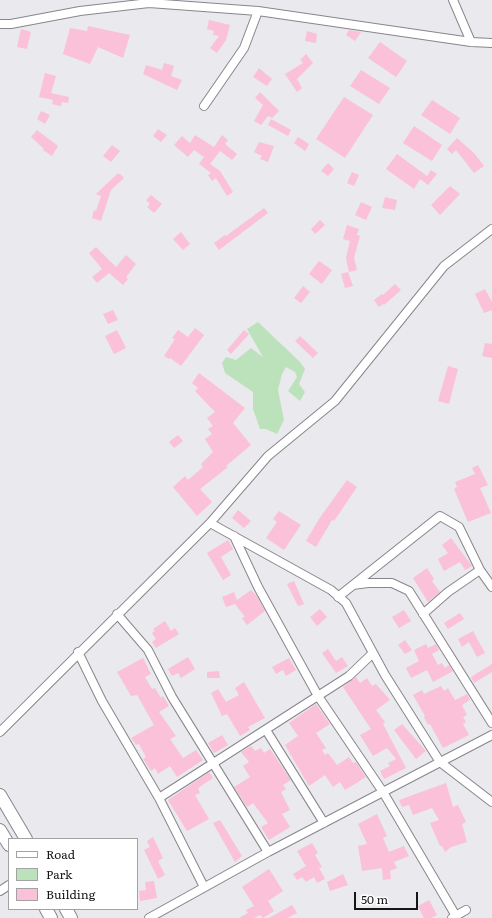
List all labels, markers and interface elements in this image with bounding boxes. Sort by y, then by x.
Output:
legend [8,838,138,910]
text: Road [46,845,75,863]
text: Park [46,865,72,883]
scale bar [356,884,420,910]
text: Building [46,885,95,903]
text: 50 m [361,890,388,908]

